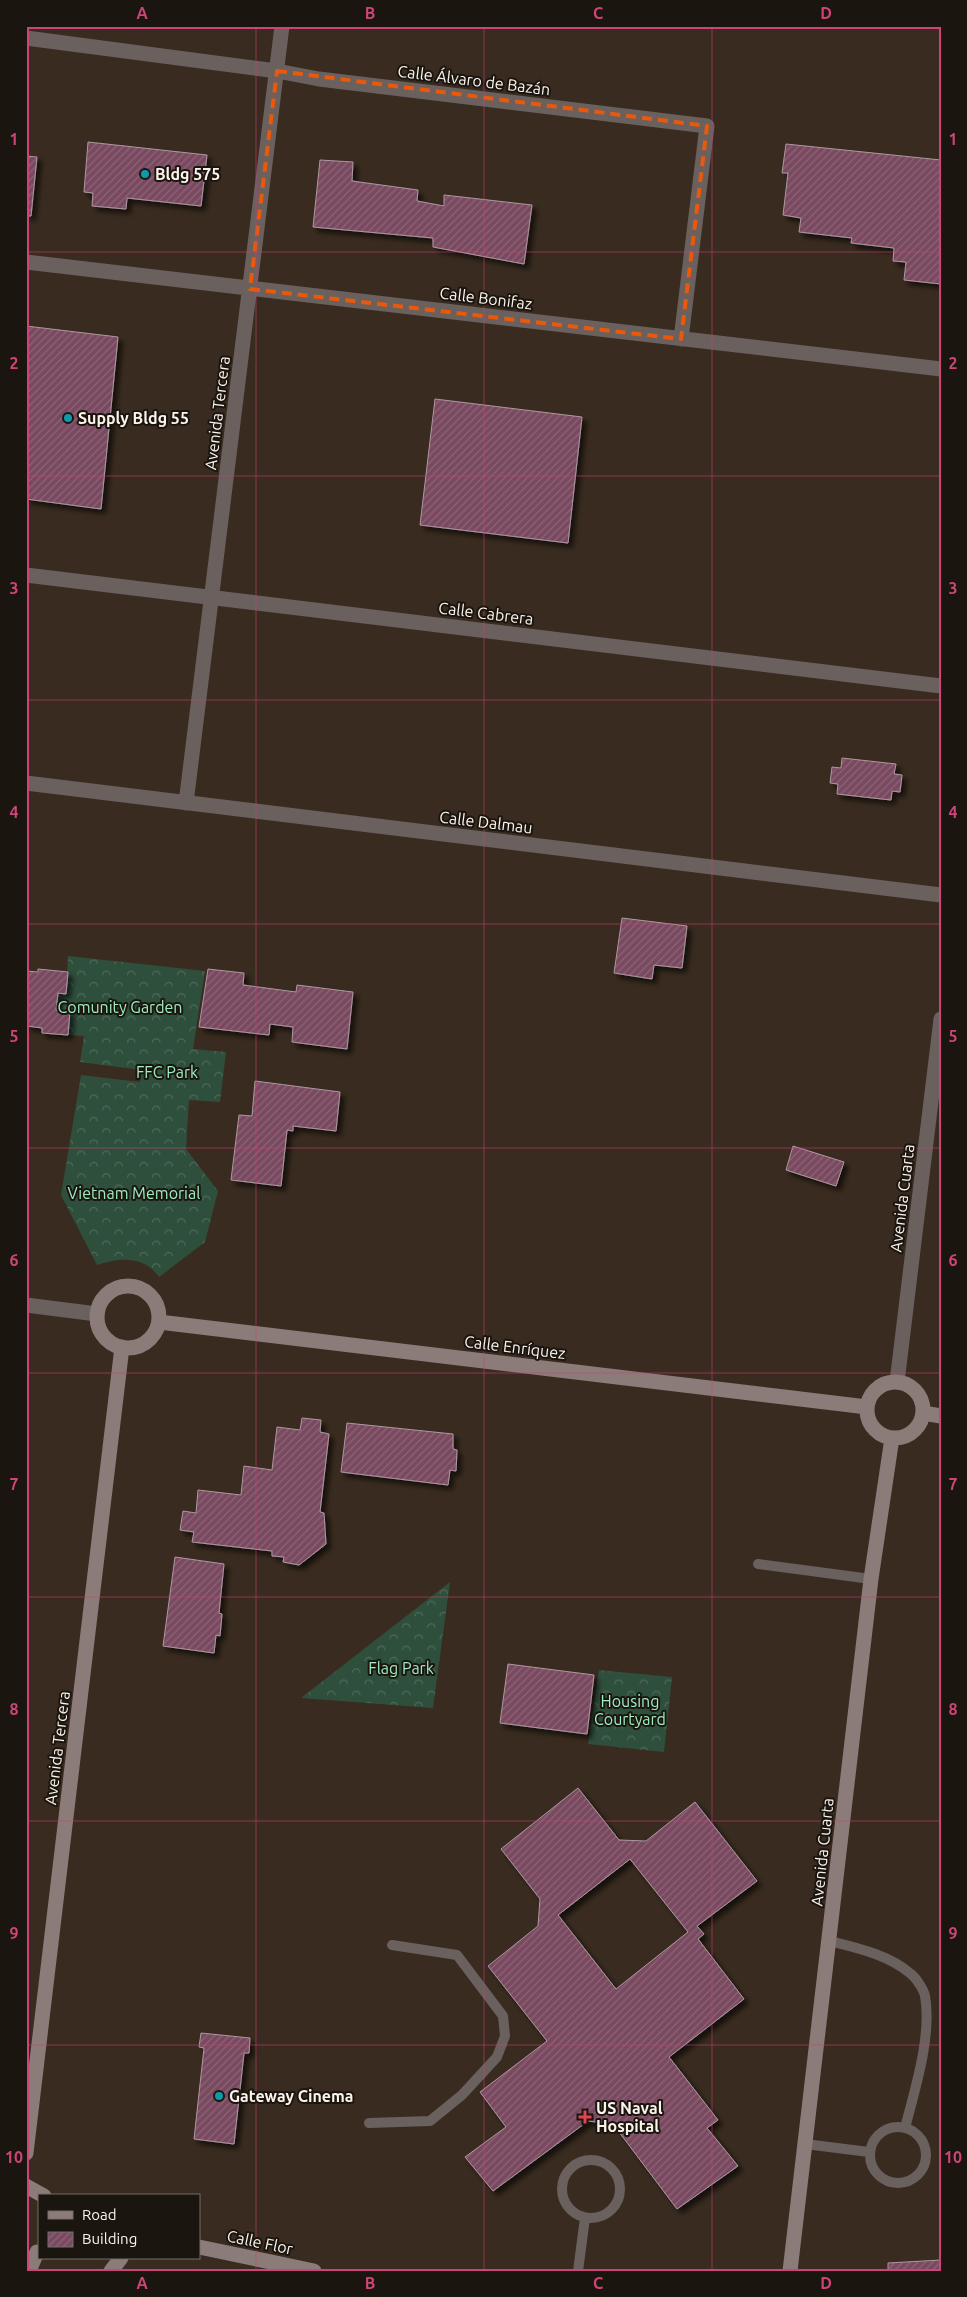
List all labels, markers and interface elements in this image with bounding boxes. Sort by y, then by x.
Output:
text: A [136,4,148,22]
text: B [365,4,375,22]
text: C [593,4,603,22]
text: D [820,4,832,22]
street label: Calle Álvaro de Bazán [397,60,552,98]
text: 1 [9,130,19,148]
text: 1 [948,130,958,148]
place label: Bldg 575 [155,165,220,183]
marker: Bldg 575 [139,168,151,180]
street label: Calle Bonifaz [439,283,533,313]
text: 2 [9,354,19,372]
text: 2 [948,354,958,372]
street label: Avenida Tercera [201,355,233,471]
place label: Supply Bldg 55 [78,409,189,427]
marker: Supply Bldg 55 [62,412,74,424]
text: 3 [9,579,19,597]
text: 3 [948,579,958,597]
street label: Calle Cabrera [438,598,534,628]
text: 4 [9,803,19,821]
text: 4 [948,803,958,821]
street label: Calle Dalmau [438,807,534,837]
park label: Comunity Garden [57,998,183,1016]
text: 5 [9,1027,19,1045]
text: 5 [948,1027,958,1045]
park label: FFC Park [136,1063,198,1081]
street label: Avenida Cuarta [886,1143,918,1253]
park label: Vietnam Memorial [68,1184,200,1202]
text: 6 [9,1251,19,1269]
text: 6 [948,1251,958,1269]
street label: Calle Enríquez [463,1332,567,1362]
text: 7 [9,1475,19,1493]
text: 7 [948,1475,958,1493]
park label: Flag Park [368,1659,434,1677]
street label: Avenida Tercera [41,1690,73,1806]
park label: Housing Courtyard [594,1692,666,1728]
text: 8 [9,1700,19,1718]
text: 8 [948,1700,958,1718]
street label: Avenida Cuarta [807,1797,837,1907]
text: 9 [9,1924,19,1942]
text: 9 [948,1924,958,1942]
place label: Gateway Cinema [229,2087,354,2105]
marker: Gateway Cinema [213,2090,225,2102]
place label: US Naval Hospital [596,2099,663,2135]
marker: US Naval Hospital [578,2110,592,2124]
text: 10 [5,2148,23,2166]
text: 10 [944,2148,962,2166]
legend [38,2194,200,2260]
text: Road [82,2206,117,2223]
street label: Calle Flor [225,2226,295,2258]
text: Building [82,2230,137,2247]
text: A [136,2274,148,2292]
text: B [365,2274,375,2292]
text: C [593,2274,603,2292]
text: D [820,2274,832,2292]

